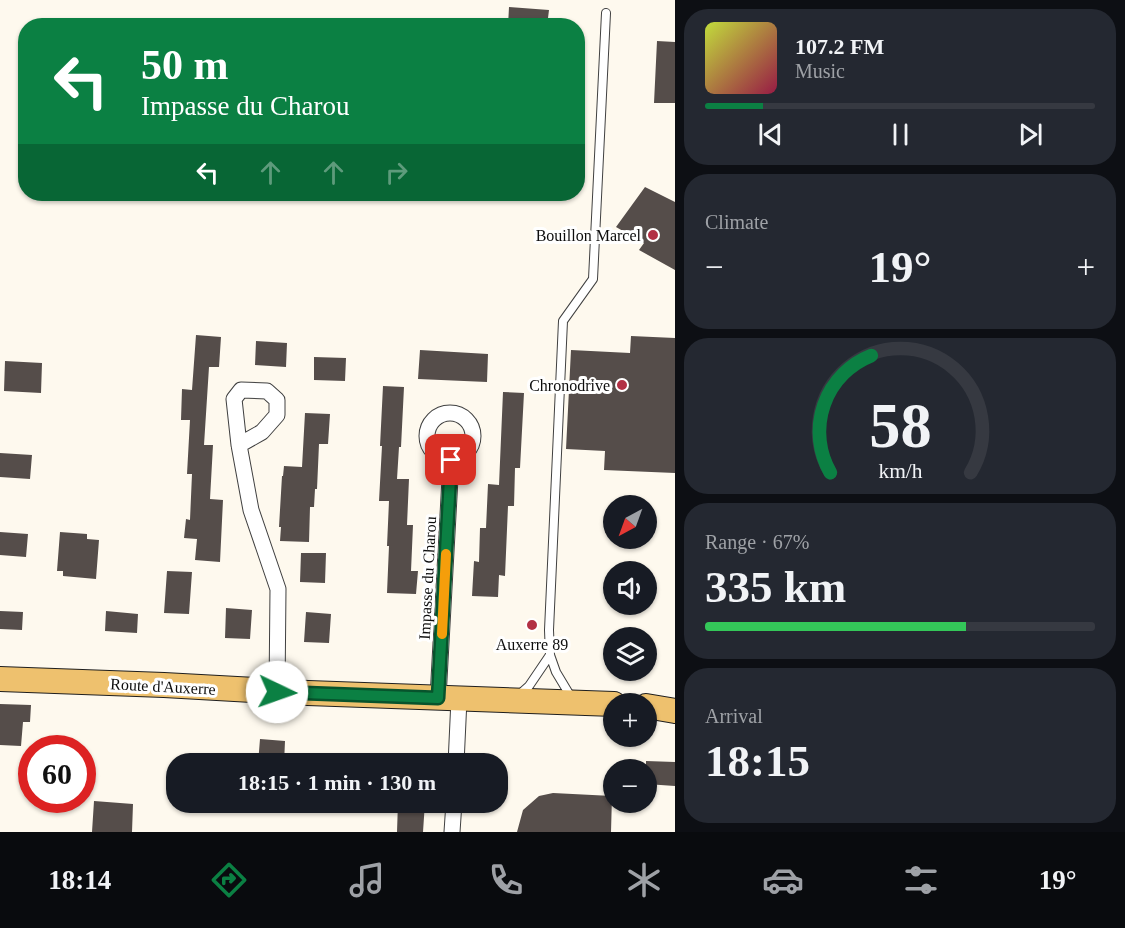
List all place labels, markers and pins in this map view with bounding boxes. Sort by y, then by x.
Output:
place label: Bouillon Marcel [536,227,642,244]
marker: Bouillon Marcel [646,228,660,242]
place label: Chronodrive [529,377,610,394]
marker: Chronodrive [615,378,629,392]
pin [425,434,476,485]
marker: Auxerre 89 [525,618,539,632]
place label: Auxerre 89 [496,636,568,653]

